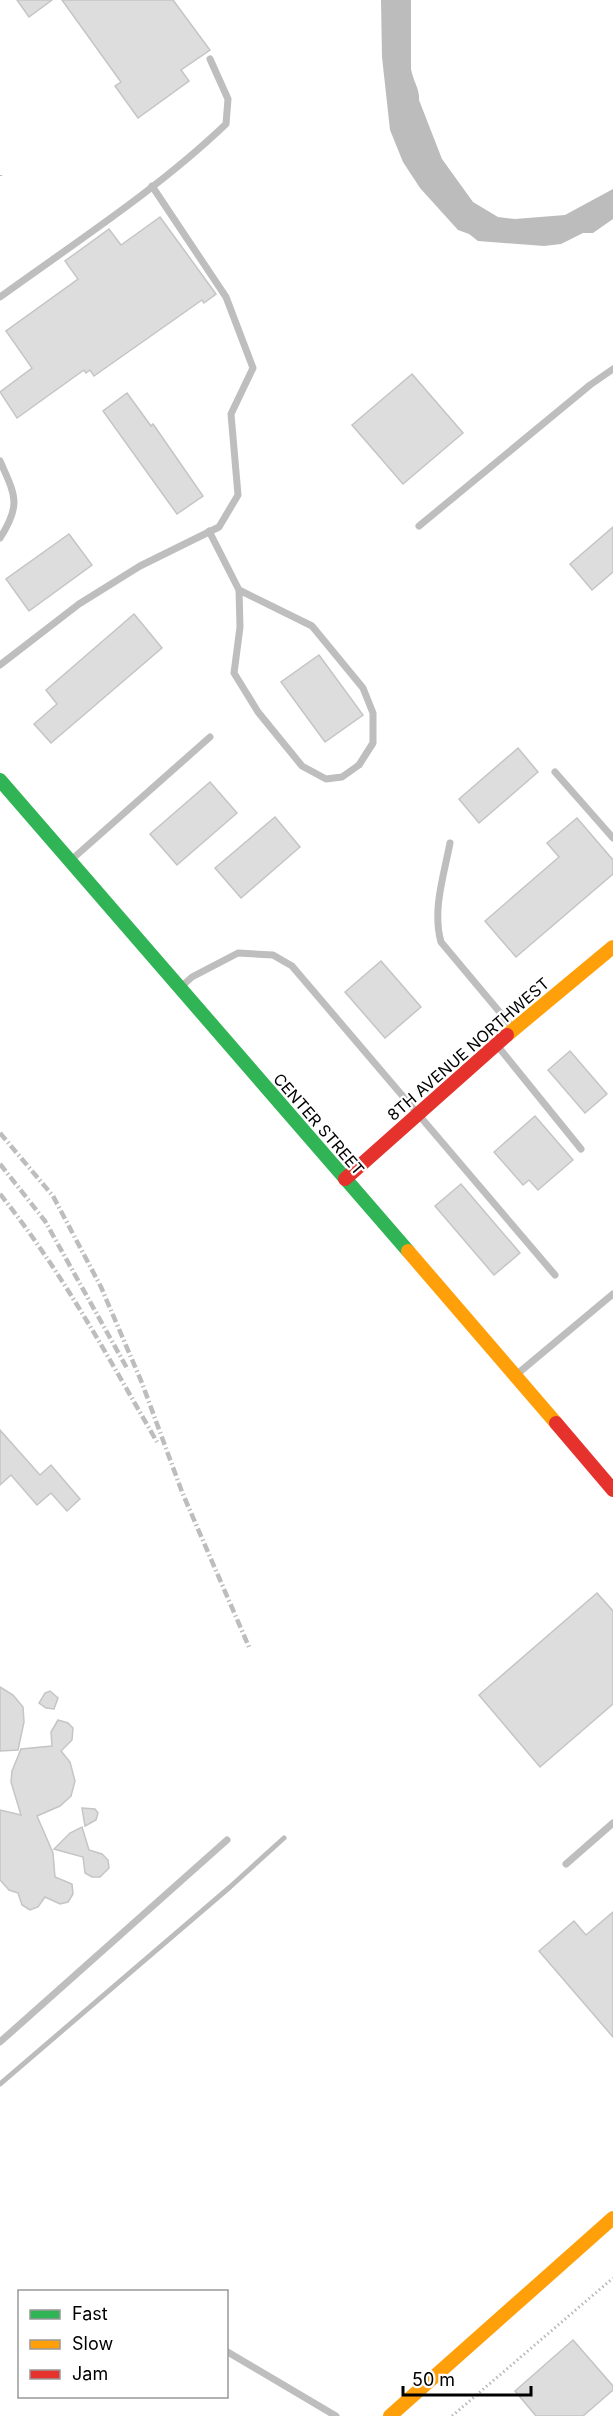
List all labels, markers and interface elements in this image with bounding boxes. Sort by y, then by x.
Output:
street label: 8TH AVENUE NORTHWEST [383,973,553,1125]
street label: CENTER STREET [269,1069,369,1179]
legend [18,2290,228,2398]
text: Fast [72,2303,108,2324]
text: Slow [72,2333,113,2354]
scale bar [403,2359,530,2397]
text: Jam [72,2363,108,2384]
text: 50 m [412,2369,455,2390]

